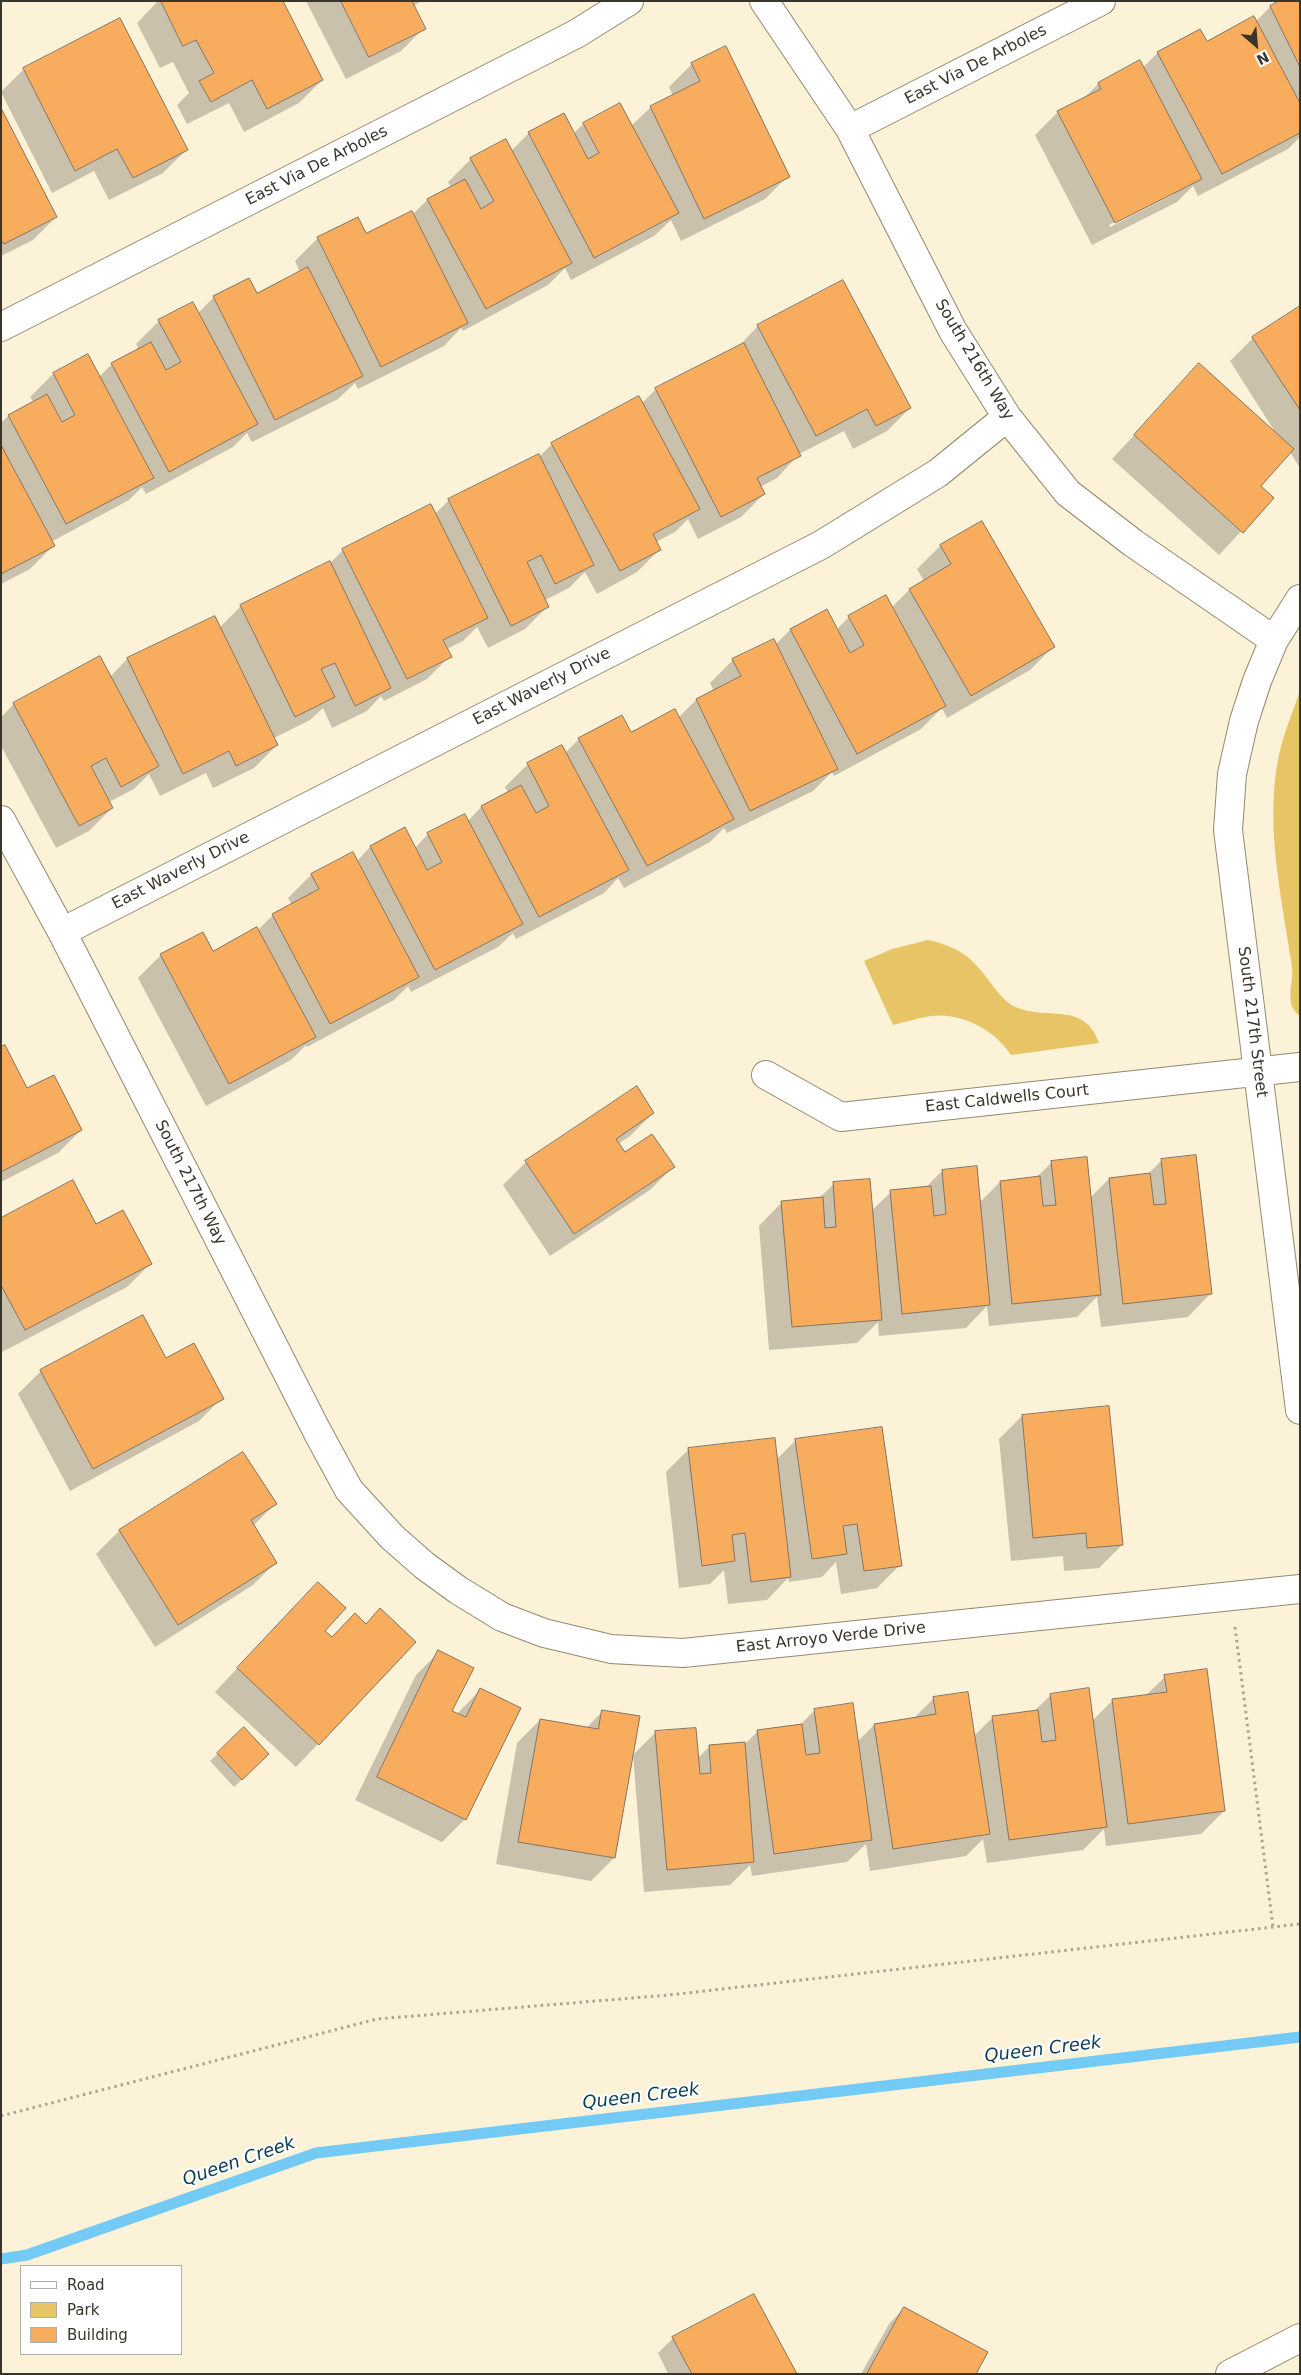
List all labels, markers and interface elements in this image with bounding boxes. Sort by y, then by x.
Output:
north arrow [1231,20,1281,70]
street label: East Via De Arboles [902,21,1050,109]
text: N [1254,49,1272,68]
street label: East Via De Arboles [243,122,391,210]
street label: South 216th Way [930,296,1018,424]
street label: East Waverly Drive [470,644,614,730]
street label: East Waverly Drive [109,828,253,914]
street label: South 217th Street [1233,945,1271,1099]
street label: East Caldwells Court [924,1081,1090,1117]
street label: South 217th Way [150,1117,230,1249]
street label: East Arroyo Verde Drive [735,1618,927,1658]
water label: Queen Creek [983,2032,1103,2068]
water label: Queen Creek [581,2079,701,2115]
water label: Queen Creek [180,2133,298,2191]
legend [20,2265,182,2355]
text: Road [67,2276,105,2294]
text: Park [67,2301,99,2319]
text: Building [67,2326,128,2344]

